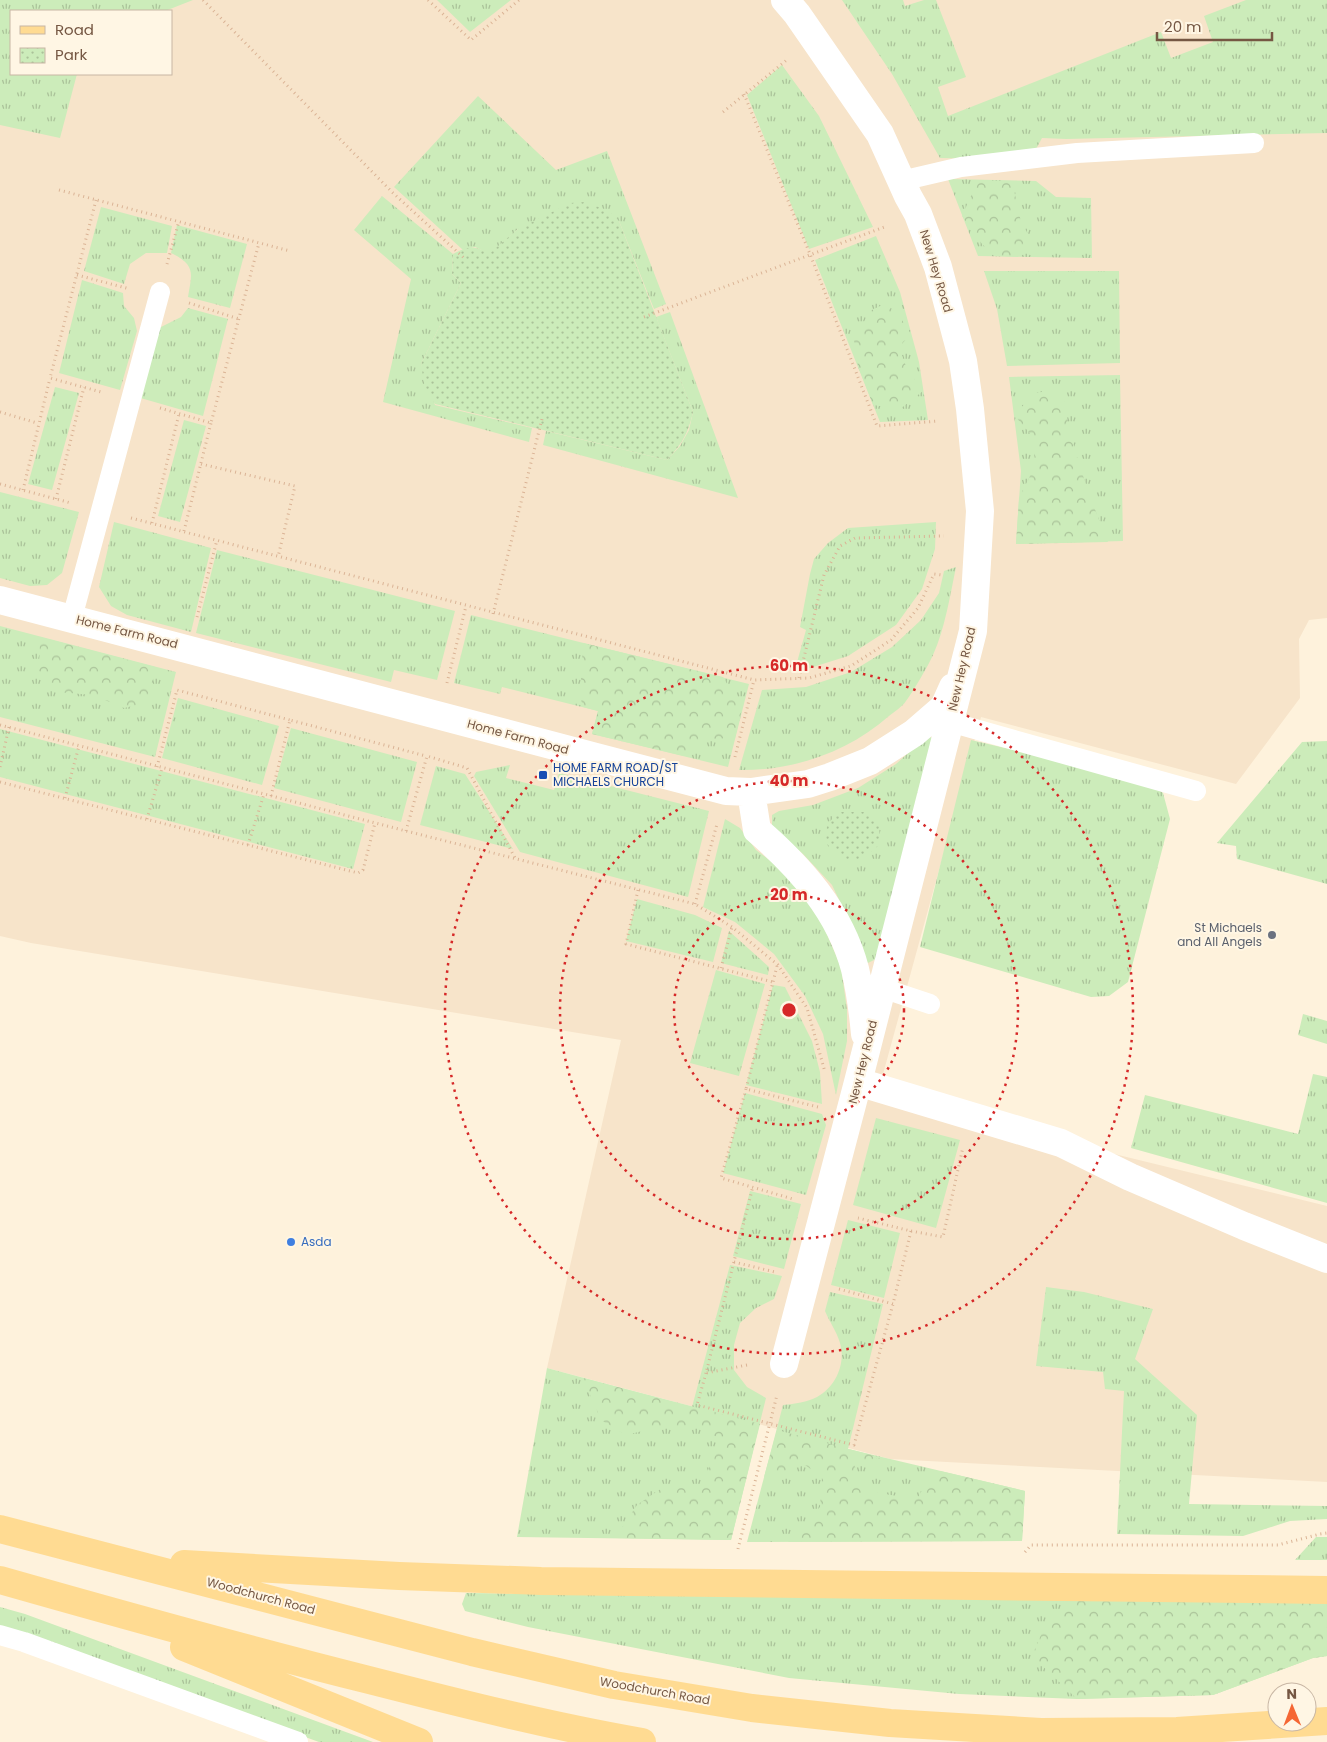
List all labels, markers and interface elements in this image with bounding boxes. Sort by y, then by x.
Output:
legend [10,10,172,75]
scale bar [1157,10,1272,42]
text: 20 m [1164,16,1202,37]
text: Road [55,19,94,40]
text: Park [55,44,87,65]
street label: New Hey Road [916,227,957,314]
street label: Home Farm Road [74,611,180,652]
street label: New Hey Road [944,625,979,713]
text: 60 m [770,655,808,676]
street label: Home Farm Road [466,715,571,758]
place label: HOME FARM ROAD/ST MICHAELS CHURCH [553,759,678,790]
marker: HOME FARM ROAD/ST MICHAELS CHURCH [537,769,549,781]
text: 40 m [769,770,809,791]
text: 20 m [770,884,808,905]
place label: St Michaels and All Angels [1177,919,1262,950]
marker: St Michaels and All Angels [1266,929,1278,941]
centre of rings [780,1001,798,1019]
street label: New Hey Road [844,1018,881,1106]
place label: Asda [301,1233,332,1250]
marker: Asda [285,1236,297,1248]
street label: Woodchurch Road [205,1573,317,1618]
street label: Woodchurch Road [599,1672,712,1709]
north arrow [1267,1682,1317,1732]
text: N [1286,1684,1297,1704]

